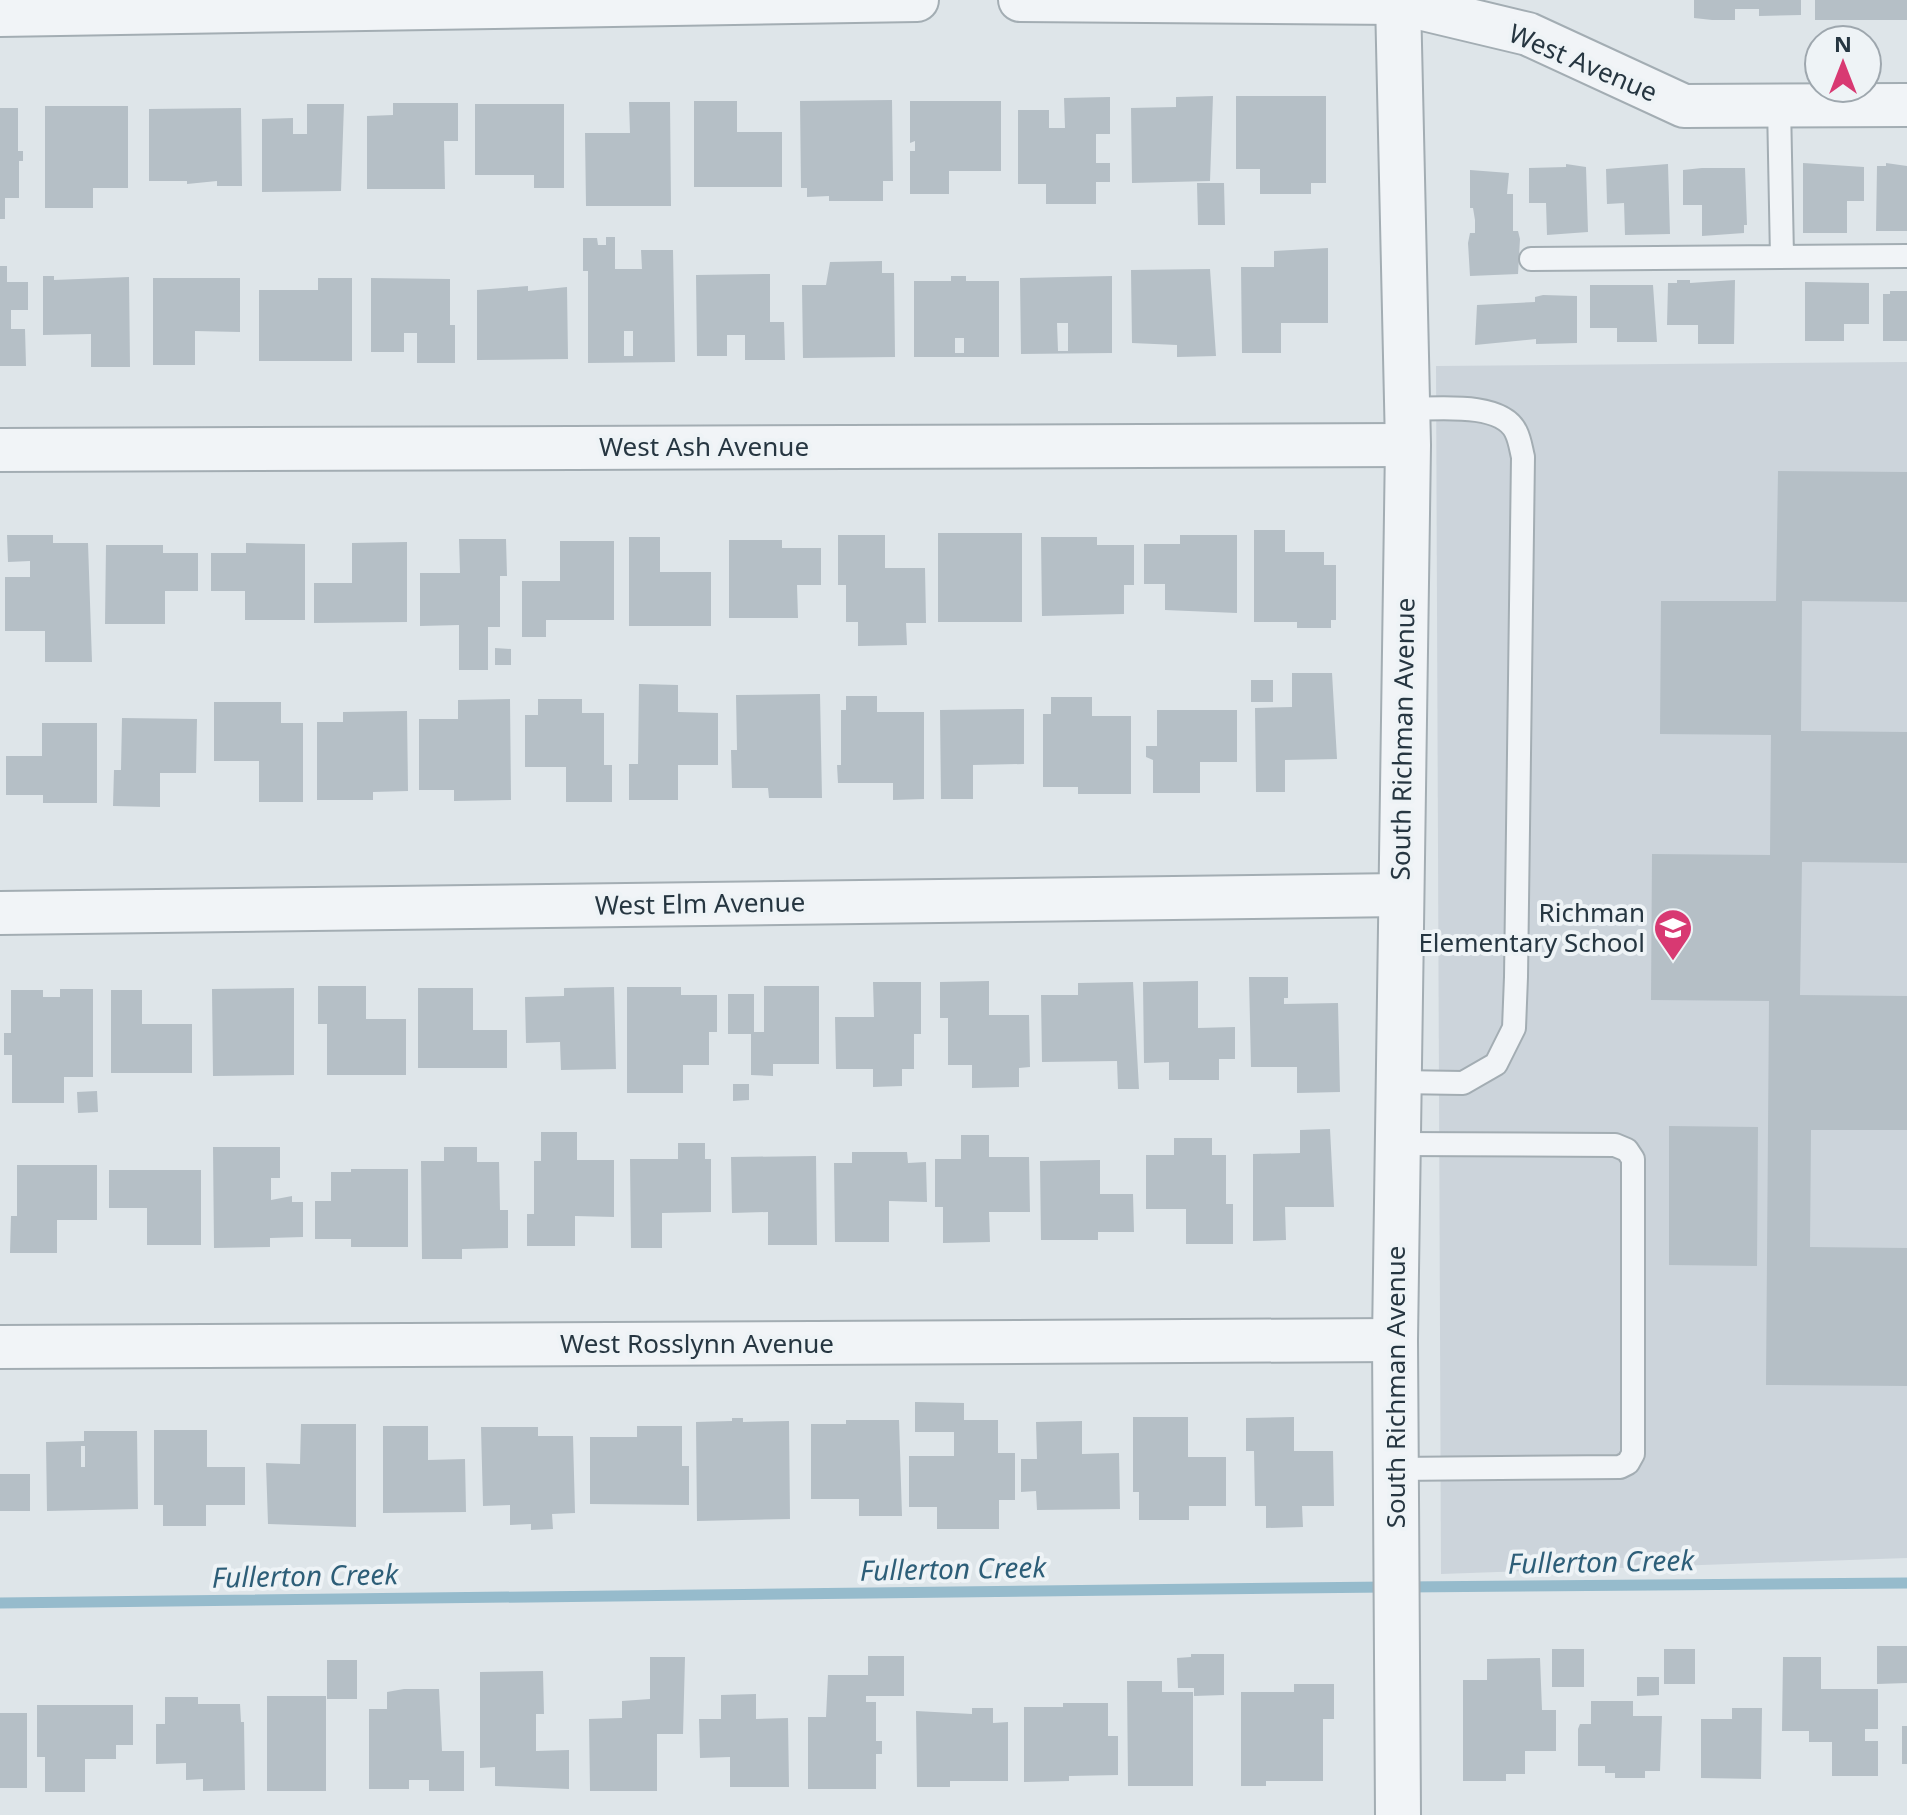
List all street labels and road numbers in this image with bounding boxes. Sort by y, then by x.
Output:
street label: West Avenue [1504,15,1663,110]
street label: West Ash Avenue [599,428,809,464]
street label: South Richman Avenue [1382,597,1422,881]
street label: West Elm Avenue [594,883,806,923]
street label: South Richman Avenue [1377,1246,1413,1528]
street label: West Rosslynn Avenue [560,1325,834,1361]

